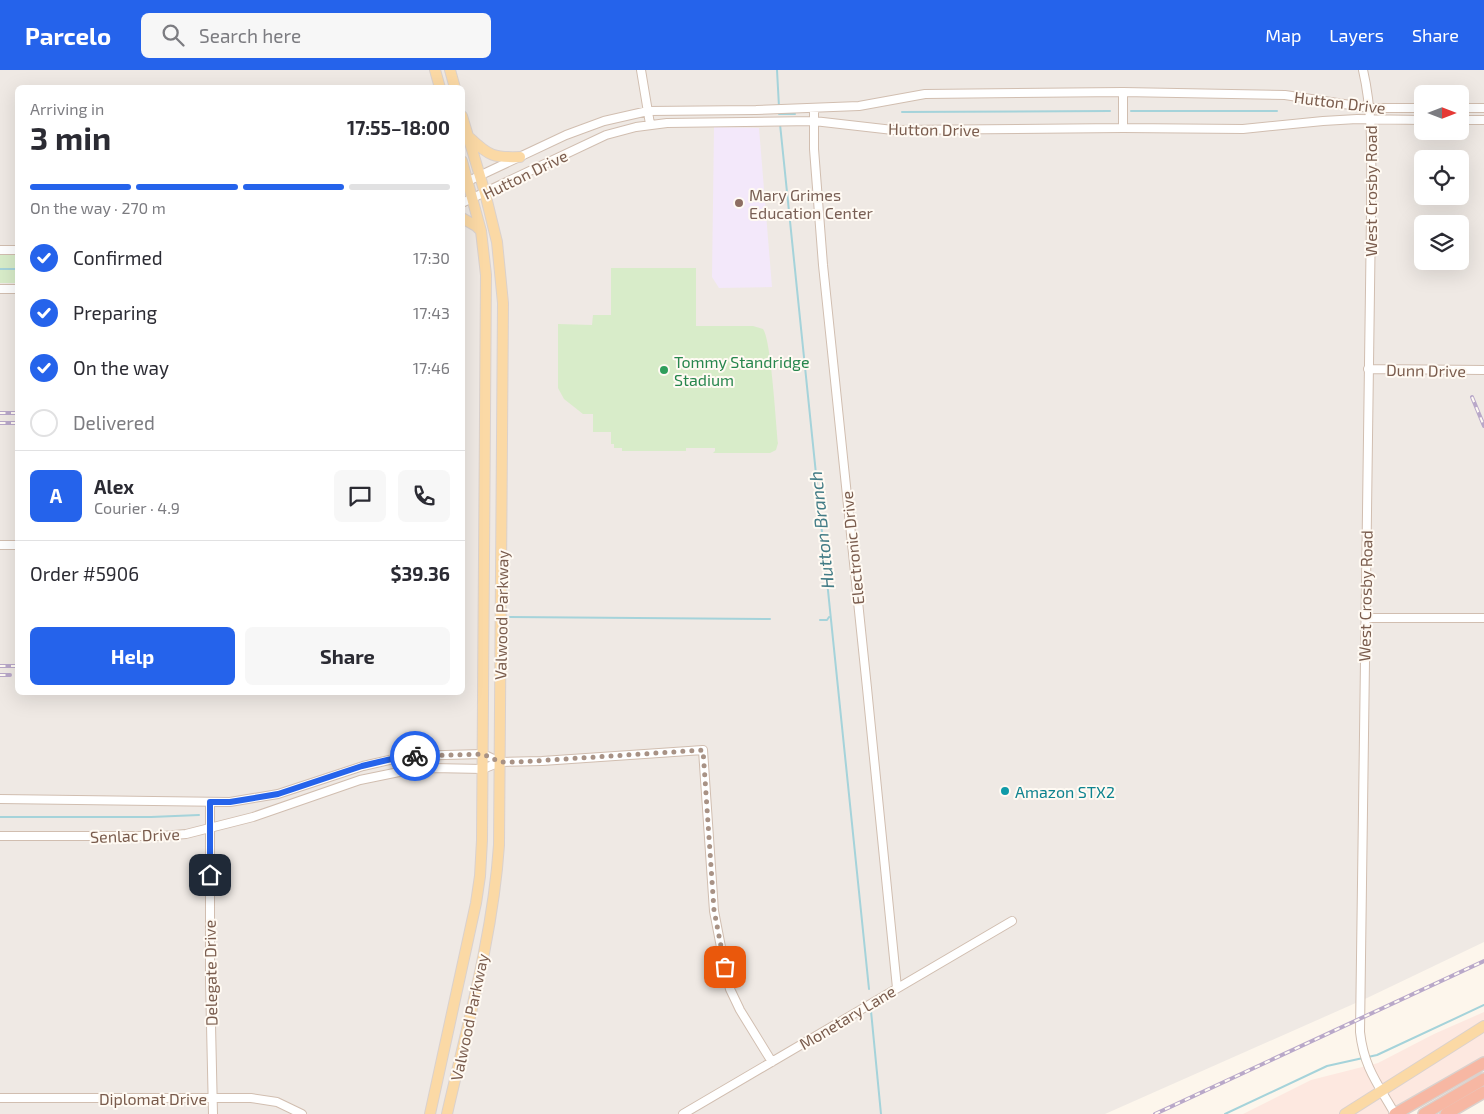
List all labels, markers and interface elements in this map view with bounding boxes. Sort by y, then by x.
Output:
search box [141,13,491,58]
text: Parcelo [25,21,111,50]
icon: search [159,21,187,49]
text: Search here [199,24,301,47]
text: Map [1265,24,1301,46]
text: Layers [1329,24,1384,46]
text: Share [1412,24,1459,46]
north arrow [1414,85,1469,140]
map controls [1414,85,1469,270]
street label: Hutton Drive [1293,87,1387,117]
text: Arriving in [30,99,104,118]
text: 17:55–18:00 [347,116,450,139]
text: 3 min [30,118,111,156]
street label: Hutton Drive [888,119,980,139]
street label: West Crosby Road [1361,125,1380,257]
street label: Hutton Drive [480,145,570,203]
button: locate [1414,150,1469,205]
place label: Mary Grimes Education Center [749,185,874,222]
marker: Mary Grimes Education Center [733,197,745,209]
text: On the way · 270 m [30,198,166,217]
button: layers [1414,215,1469,270]
icon: check [30,244,58,272]
text: Confirmed [73,246,163,269]
text: 17:30 [413,248,450,267]
icon: check [30,299,58,327]
text: Preparing [73,301,157,324]
text: 17:43 [413,303,450,322]
place label: Tommy Standridge Stadium [674,352,810,389]
icon: check [30,354,58,382]
text: On the way [73,356,169,379]
text: 17:46 [413,358,450,377]
street label: Dunn Drive [1386,360,1466,380]
marker: Tommy Standridge Stadium [658,364,670,376]
text: Delivered [73,411,155,434]
button: chat [334,470,386,522]
button: phone [398,470,450,522]
water label: Hutton Branch [804,470,838,590]
text: Alex [94,475,134,498]
text: A [50,484,62,507]
street label: Electronic Drive [837,490,867,606]
text: Courier · 4.9 [94,498,180,517]
street label: West Crosby Road [1354,530,1376,662]
street label: Valwood Parkway [490,549,512,680]
text: Order #5906 [30,562,139,585]
text: $39.36 [390,562,450,585]
button: Help [30,627,235,685]
button: Share [245,627,450,685]
courier [390,731,440,781]
icon: bike [401,742,429,770]
place label: Amazon STX2 [1015,782,1115,801]
marker: Amazon STX2 [999,785,1011,797]
street label: Senlac Drive [90,824,180,846]
pin [189,854,231,896]
icon: home [196,861,224,889]
street label: Delegate Drive [200,920,220,1026]
pin [704,946,746,988]
street label: Valwood Parkway [446,951,492,1082]
icon: bag [711,953,739,981]
street label: Monetary Lane [795,981,899,1053]
street label: Diplomat Drive [99,1089,207,1108]

